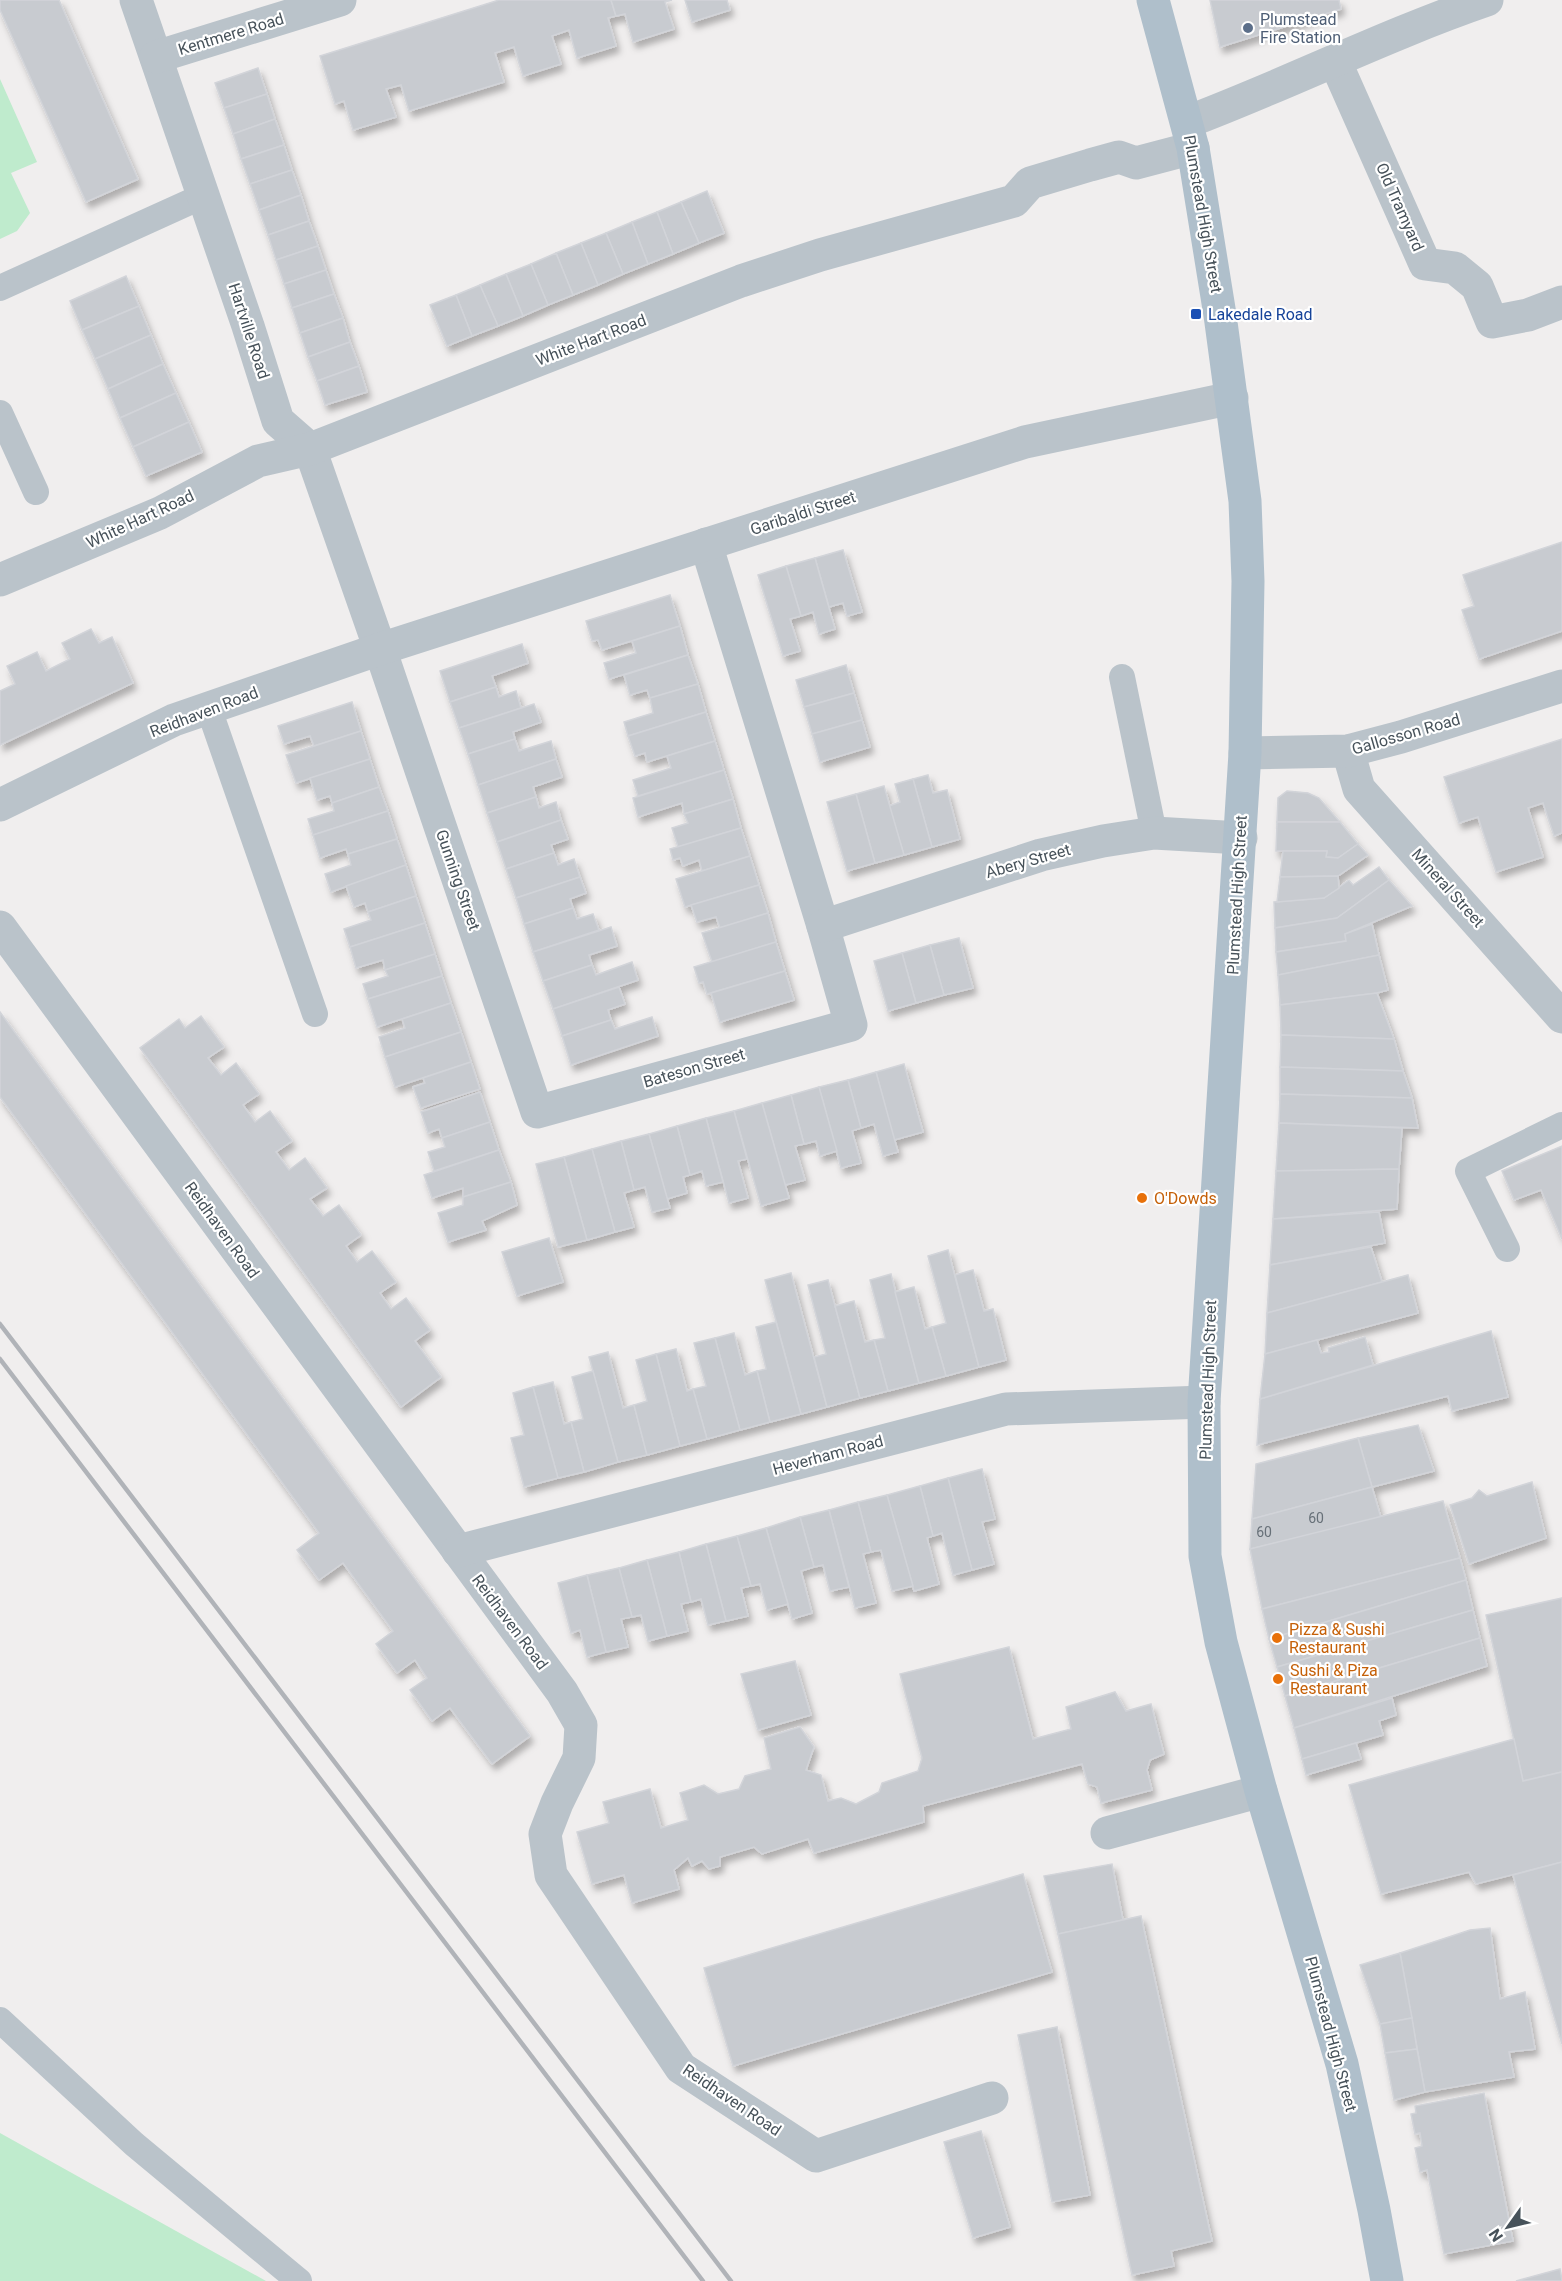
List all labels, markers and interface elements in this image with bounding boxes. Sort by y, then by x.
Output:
street label: Kentmere Road [176,9,286,59]
place label: Plumstead Fire Station [1260,10,1341,47]
marker: Plumstead Fire Station [1241,21,1255,35]
street label: Plumstead High Street [1180,134,1226,294]
street label: Old Tramyard [1372,160,1428,254]
street label: Hartville Road [225,281,273,381]
place label: Lakedale Road [1208,305,1313,324]
marker: Lakedale Road [1189,307,1203,321]
street label: White Hart Road [533,310,649,370]
street label: White Hart Road [83,486,197,552]
street label: Garibaldi Street [748,487,858,539]
street label: Reidhaven Road [147,683,261,741]
street label: Gallosson Road [1350,709,1462,759]
street label: Plumstead High Street [1223,815,1251,975]
street label: Gunning Street [432,827,484,933]
street label: Abery Street [983,840,1073,882]
street label: Mineral Street [1408,845,1488,931]
street label: Bateson Street [641,1044,747,1092]
street label: Reidhaven Road [181,1178,263,1282]
place label: O'Dowds [1154,1189,1217,1208]
marker: O'Dowds [1135,1191,1149,1205]
street label: Plumstead High Street [1196,1300,1220,1460]
street label: Heverham Road [771,1431,885,1479]
house number: 60 [1308,1510,1324,1526]
house number: 60 [1256,1524,1272,1540]
street label: Reidhaven Road [468,1571,552,1673]
place label: Pizza & Sushi Restaurant [1289,1620,1385,1657]
marker: Pizza & Sushi Restaurant [1270,1631,1284,1645]
place label: Sushi & Piza Restaurant [1290,1661,1378,1698]
marker: Sushi & Piza Restaurant [1271,1672,1285,1686]
street label: Plumstead High Street [1301,1954,1361,2114]
street label: Reidhaven Road [679,2060,785,2140]
north arrow [1478,2197,1538,2257]
text: N [1485,2225,1507,2245]

